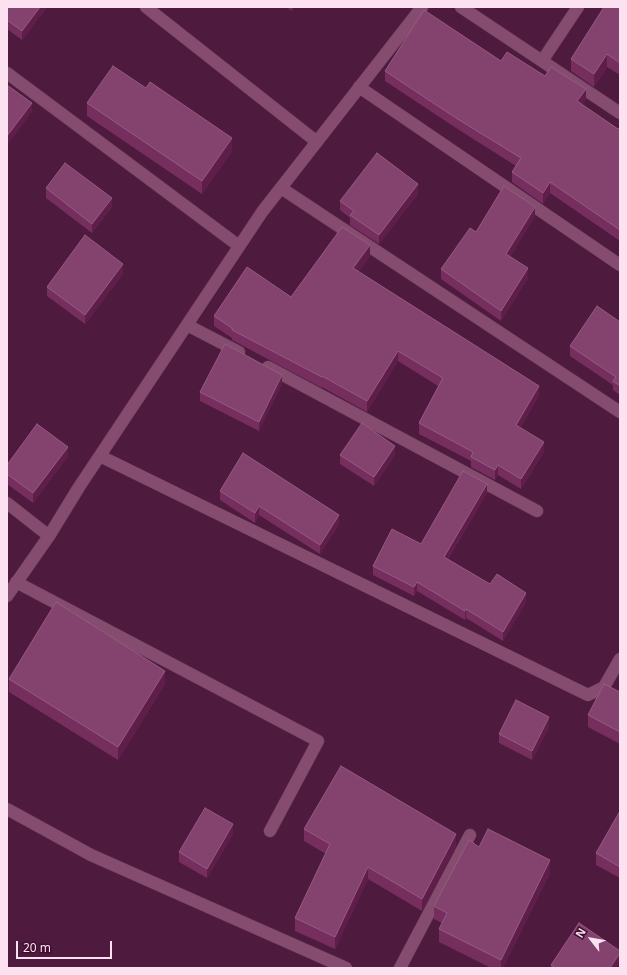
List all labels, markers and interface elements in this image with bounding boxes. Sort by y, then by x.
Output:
north arrow [571,919,611,959]
text: N [572,925,589,940]
scale bar [18,933,114,959]
text: 20 m [23,939,51,956]

